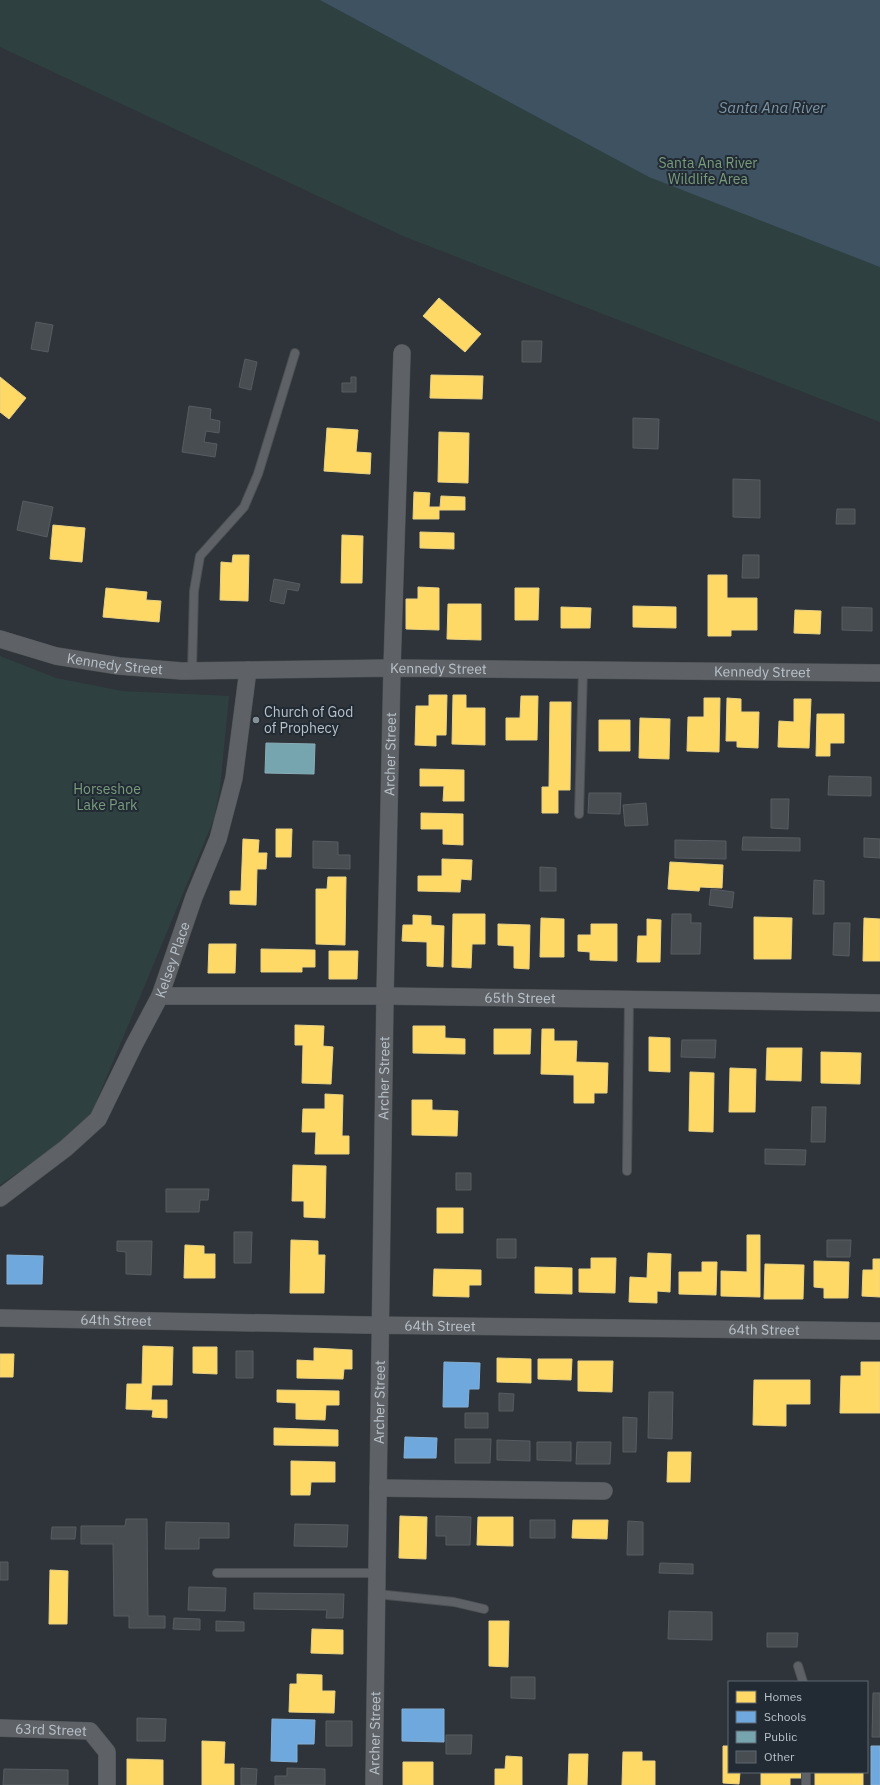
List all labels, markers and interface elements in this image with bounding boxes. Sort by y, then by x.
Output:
water label: Santa Ana River [719,98,826,117]
park label: Santa Ana River Wildlife Area [658,154,758,188]
street label: Kennedy Street [66,649,164,678]
street label: Kennedy Street [390,659,487,678]
street label: Kennedy Street [714,662,811,681]
place label: Church of God of Prophecy [264,703,353,737]
street label: Archer Street [380,712,400,796]
marker: Church of God of Prophecy [251,715,261,725]
park label: Horseshoe Lake Park [73,780,141,814]
street label: Kelsey Place [151,919,194,1000]
street label: 65th Street [484,988,556,1007]
street label: Archer Street [374,1036,393,1120]
street label: 64th Street [80,1311,152,1330]
street label: 64th Street [404,1316,476,1335]
street label: 64th Street [728,1320,800,1339]
street label: Archer Street [370,1360,389,1444]
legend [728,1681,868,1773]
text: Homes [764,1689,802,1704]
street label: Archer Street [365,1691,384,1775]
text: Schools [764,1709,807,1724]
street label: 63rd Street [15,1720,87,1740]
text: Public [764,1729,797,1744]
text: Other [764,1749,795,1764]

